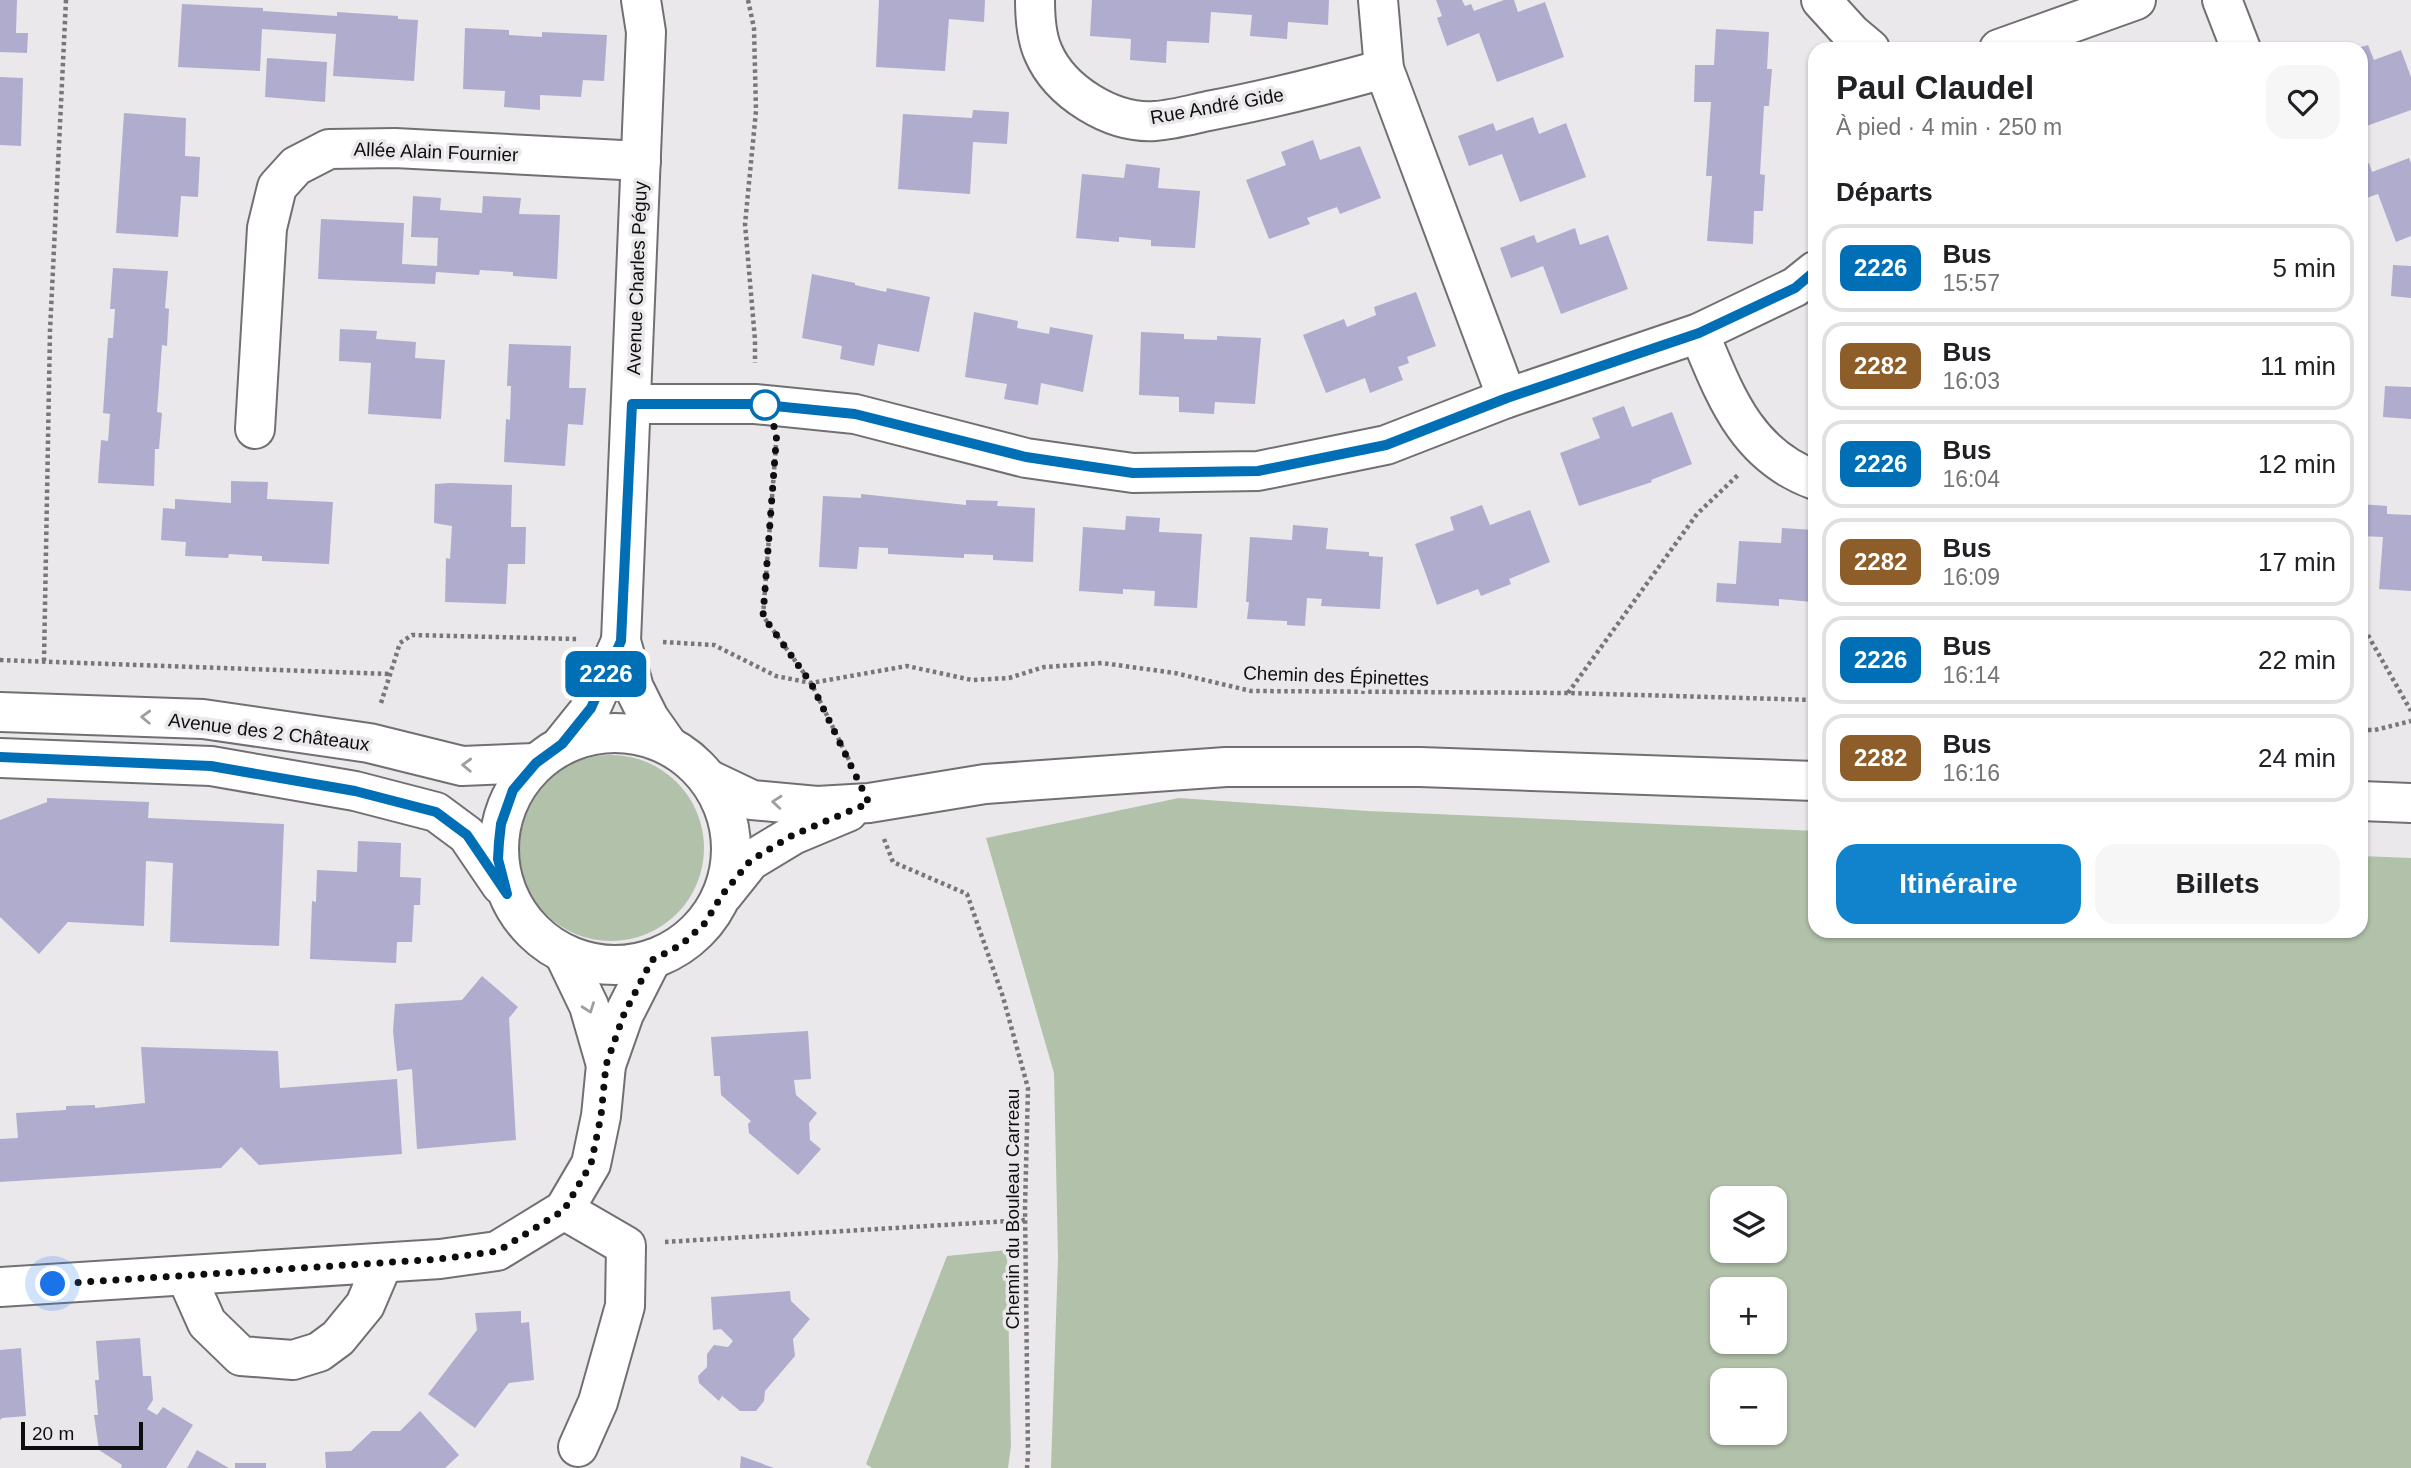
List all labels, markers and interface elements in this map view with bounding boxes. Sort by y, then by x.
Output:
button: heart [2266,65,2340,139]
text: Paul Claudel [1836,69,2034,106]
street label: Rue André Gide [1149,84,1285,128]
text: À pied · 4 min · 250 m [1836,114,2062,140]
street label: Allée Alain Fournier [353,139,519,165]
text: Départs [1836,177,1933,207]
street label: Avenue Charles Péguy [623,180,651,375]
text: Bus [1942,239,1992,269]
text: 5 min [2272,253,2336,283]
text: 2226 [1854,254,1907,281]
text: 15:57 [1942,270,2000,296]
text: Bus [1942,337,1992,367]
text: 11 min [2260,351,2336,381]
text: 2282 [1854,352,1907,379]
text: 16:03 [1942,368,2000,394]
unlabelled marker [750,390,780,420]
text: Bus [1942,435,1992,465]
text: 12 min [2258,449,2336,479]
text: 2226 [1854,450,1907,477]
text: 16:04 [1942,466,2000,492]
text: Bus [1942,533,1992,563]
text: 17 min [2258,547,2336,577]
text: 2282 [1854,548,1907,575]
text: 16:09 [1942,564,2000,590]
text: Bus [1942,631,1992,661]
text: 22 min [2258,645,2336,675]
text: 2226 [1854,646,1907,673]
line badge: 2226 [557,651,655,697]
text: 2226 [579,660,633,687]
street label: Chemin des Épinettes [1243,662,1429,690]
text: 16:14 [1942,662,2000,688]
street label: Avenue des 2 Châteaux [167,709,371,755]
one-way arrow [141,710,152,725]
text: Bus [1942,729,1992,759]
text: 24 min [2258,743,2336,773]
text: 2282 [1854,744,1907,771]
one-way arrow [462,757,473,772]
text: 16:16 [1942,760,2000,786]
one-way arrow [771,795,782,810]
button: Itinéraire [1836,844,2081,924]
button: Billets [2095,844,2340,924]
one-way arrow [581,1001,595,1014]
street label: Chemin du Bouleau Carreau [1002,1089,1023,1329]
map controls [1710,1186,1787,1445]
button: layers [1710,1186,1787,1263]
your location [35,1266,70,1301]
button: + [1710,1277,1787,1354]
button: − [1710,1368,1787,1445]
scale bar [21,1419,144,1451]
text: 20 m [32,1423,74,1444]

